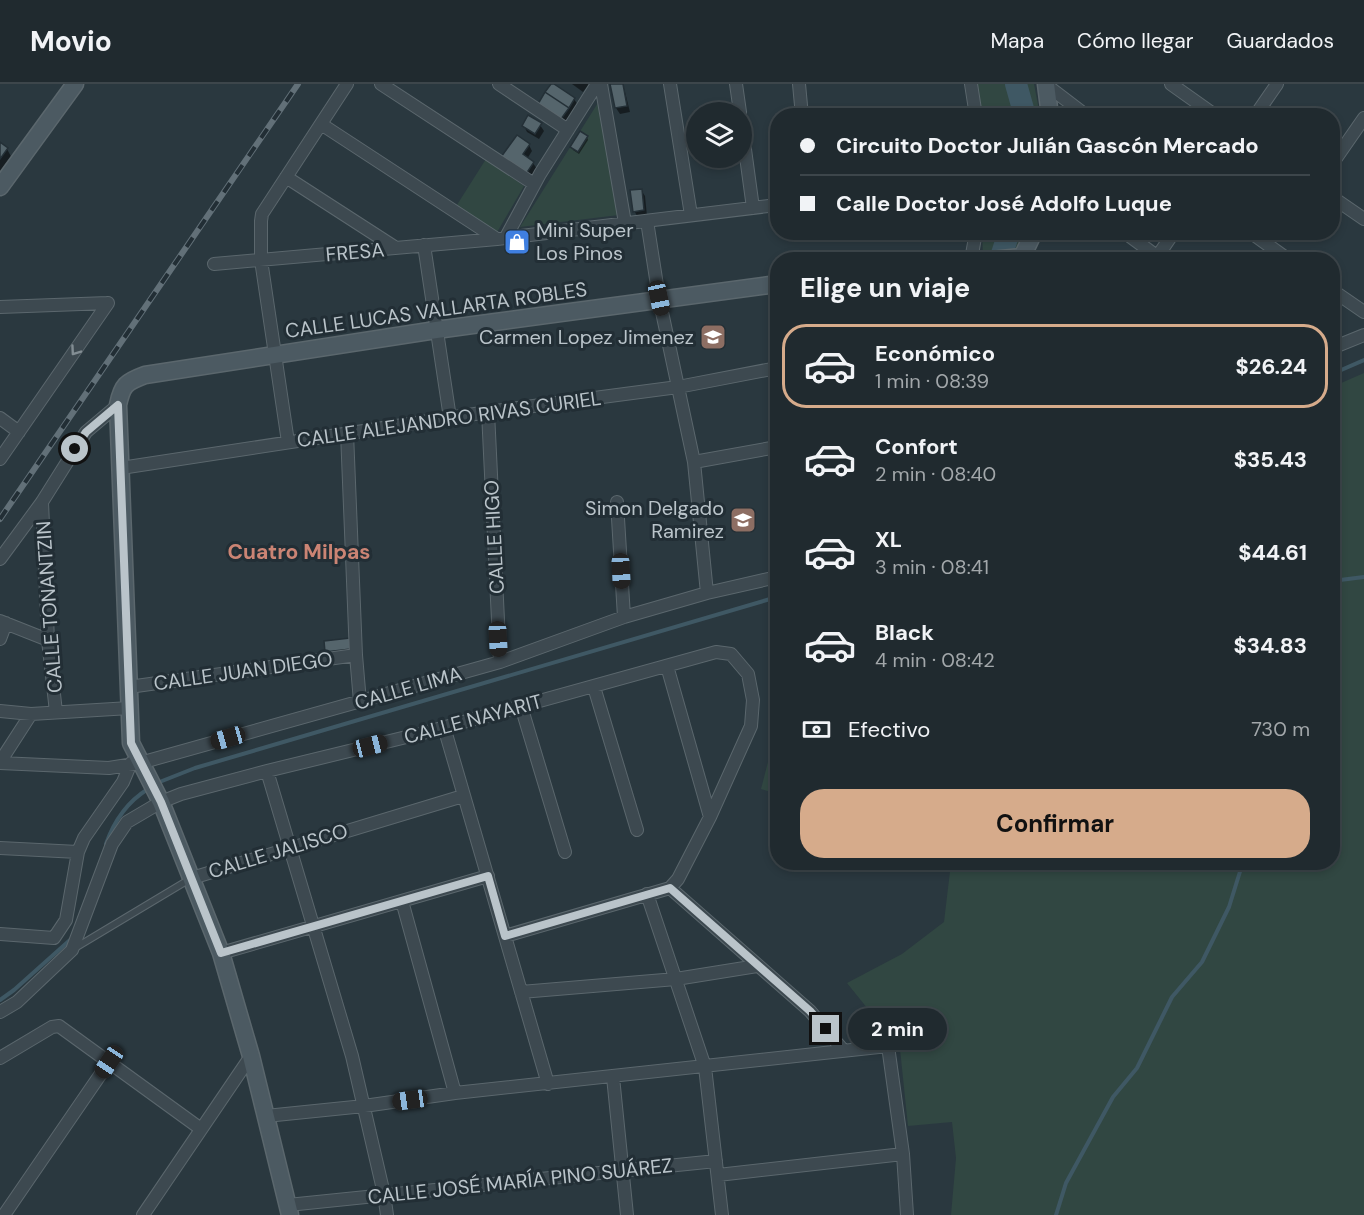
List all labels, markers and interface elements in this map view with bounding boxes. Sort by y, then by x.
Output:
text: Movio [30,23,112,60]
text: Mapa [990,27,1044,55]
text: Cómo llegar [1077,27,1194,55]
text: Guardados [1227,27,1334,55]
map controls [686,102,752,168]
button: layers [686,102,752,168]
text: Circuito Doctor Julián Gascón Mercado [836,131,1259,160]
text: Calle Doctor José Adolfo Luque [836,189,1172,218]
place label: Mini Super Los Pinos [536,217,634,266]
shop icon: Mini Super Los Pinos [502,227,532,257]
street label: FRESA [325,236,385,268]
text: Elige un viaje [800,270,970,305]
street label: CALLE LUCAS VALLARTA ROBLES [284,276,588,344]
car [646,279,672,317]
school or university icon: Carmen Lopez Jimenez [698,322,728,352]
place label: Carmen Lopez Jimenez [479,324,694,350]
icon: car [803,339,857,393]
text: Económico [875,339,995,368]
one-way arrow [71,345,82,356]
text: $26.24 [1235,352,1307,381]
text: 1 min · 08:39 [875,368,989,394]
street label: CALLE ALEJANDRO RIVAS CURIEL [295,385,603,453]
icon: car [803,432,857,486]
text: Confort [875,432,958,461]
route start [61,435,88,462]
text: $35.43 [1234,445,1307,474]
text: 2 min · 08:40 [875,461,996,487]
street label: CALLE HIGO [478,479,510,595]
place label: Simon Delgado Ramirez [585,495,724,544]
school or university icon: Simon Delgado Ramirez [728,505,758,535]
street label: CALLE TONANTZIN [30,520,68,694]
icon: car [803,525,857,579]
text: XL [875,525,902,554]
district label: Cuatro Milpas [227,538,371,566]
text: $44.61 [1238,538,1307,567]
car [611,553,631,589]
text: 3 min · 08:41 [875,554,989,580]
icon: car [803,618,857,672]
text: Black [875,618,934,647]
car [488,621,508,657]
text: $34.83 [1233,631,1307,660]
street label: CALLE JUAN DIEGO [152,646,334,696]
text: 4 min · 08:42 [875,647,995,673]
street label: CALLE LIMA [351,660,465,716]
street label: CALLE NAYARIT [401,688,545,750]
icon: cash [800,713,833,746]
text: Efectivo [848,715,930,744]
text: 730 m [1251,716,1310,742]
car [208,724,248,752]
car [350,733,390,759]
button: Confirmar [800,789,1310,858]
street label: CALLE JALISCO [205,817,351,885]
callout: 2 min [847,1008,946,1050]
route end [812,1015,839,1042]
text: 2 min [871,1016,924,1042]
car [91,1042,127,1082]
car [391,1089,429,1111]
street label: CALLE JOSÉ MARÍA PINO SUÁREZ [366,1152,674,1210]

